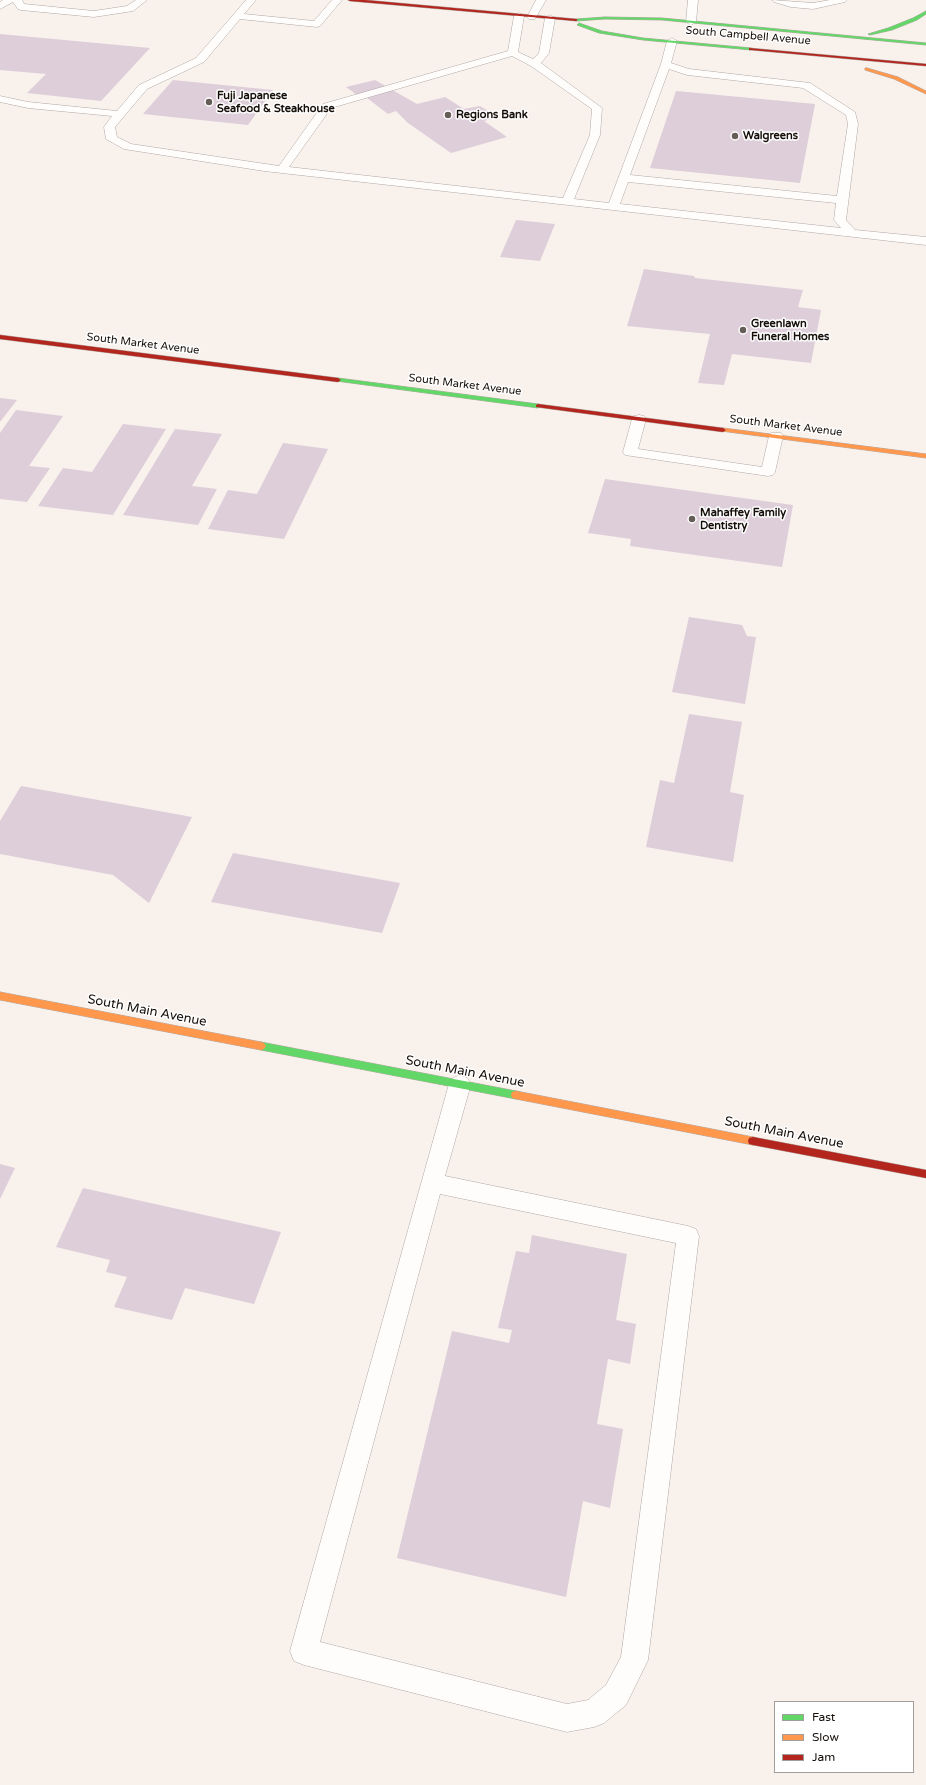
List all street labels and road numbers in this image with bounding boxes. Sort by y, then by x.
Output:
street label: South Campbell Avenue [685,24,811,48]
street label: South Market Avenue [86,331,200,357]
street label: South Market Avenue [408,372,522,398]
street label: South Market Avenue [729,413,843,439]
street label: South Main Avenue [86,992,208,1030]
street label: South Main Avenue [404,1053,526,1091]
street label: South Main Avenue [723,1114,845,1152]

